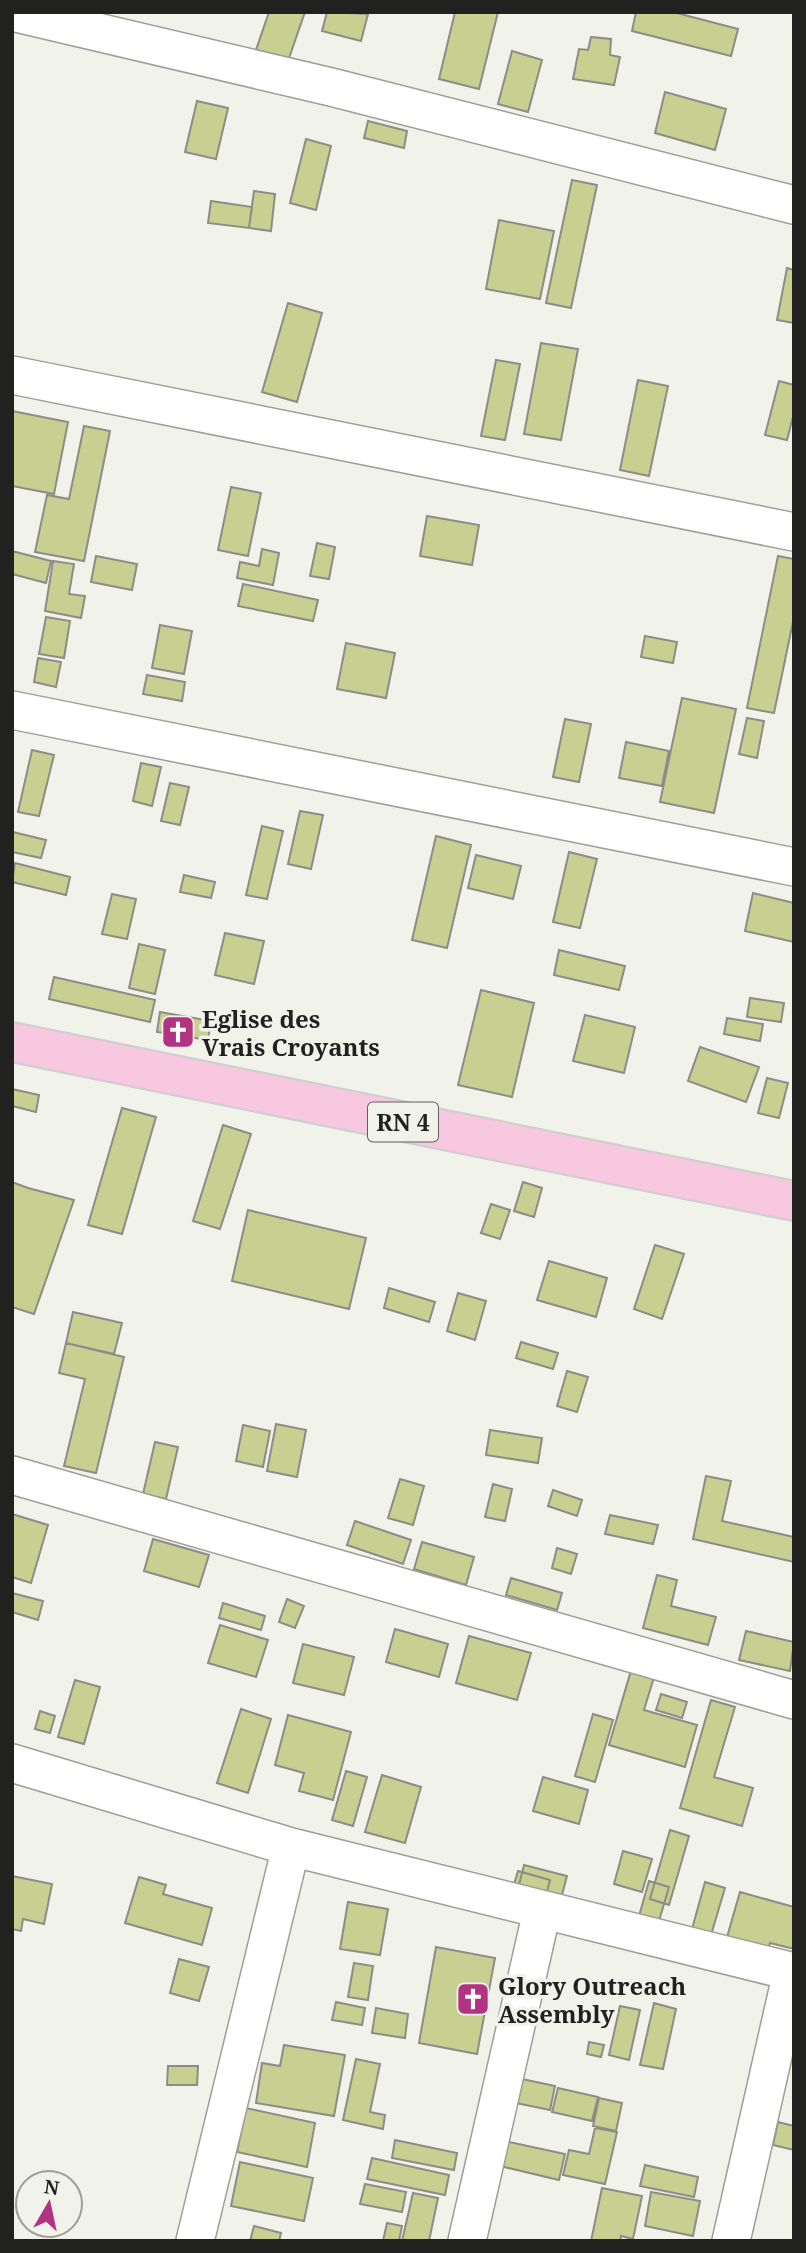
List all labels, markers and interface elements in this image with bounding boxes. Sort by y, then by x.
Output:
place label: Eglise des Vrais Croyants [202,1002,380,1063]
church icon: Eglise des Vrais Croyants [159,1013,197,1051]
road number: RN 4 [368,1102,438,1142]
place label: Glory Outreach Assembly [498,1969,686,2030]
church icon: Glory Outreach Assembly [454,1980,492,2018]
north arrow [14,2169,84,2239]
text: N [42,2173,61,2201]

